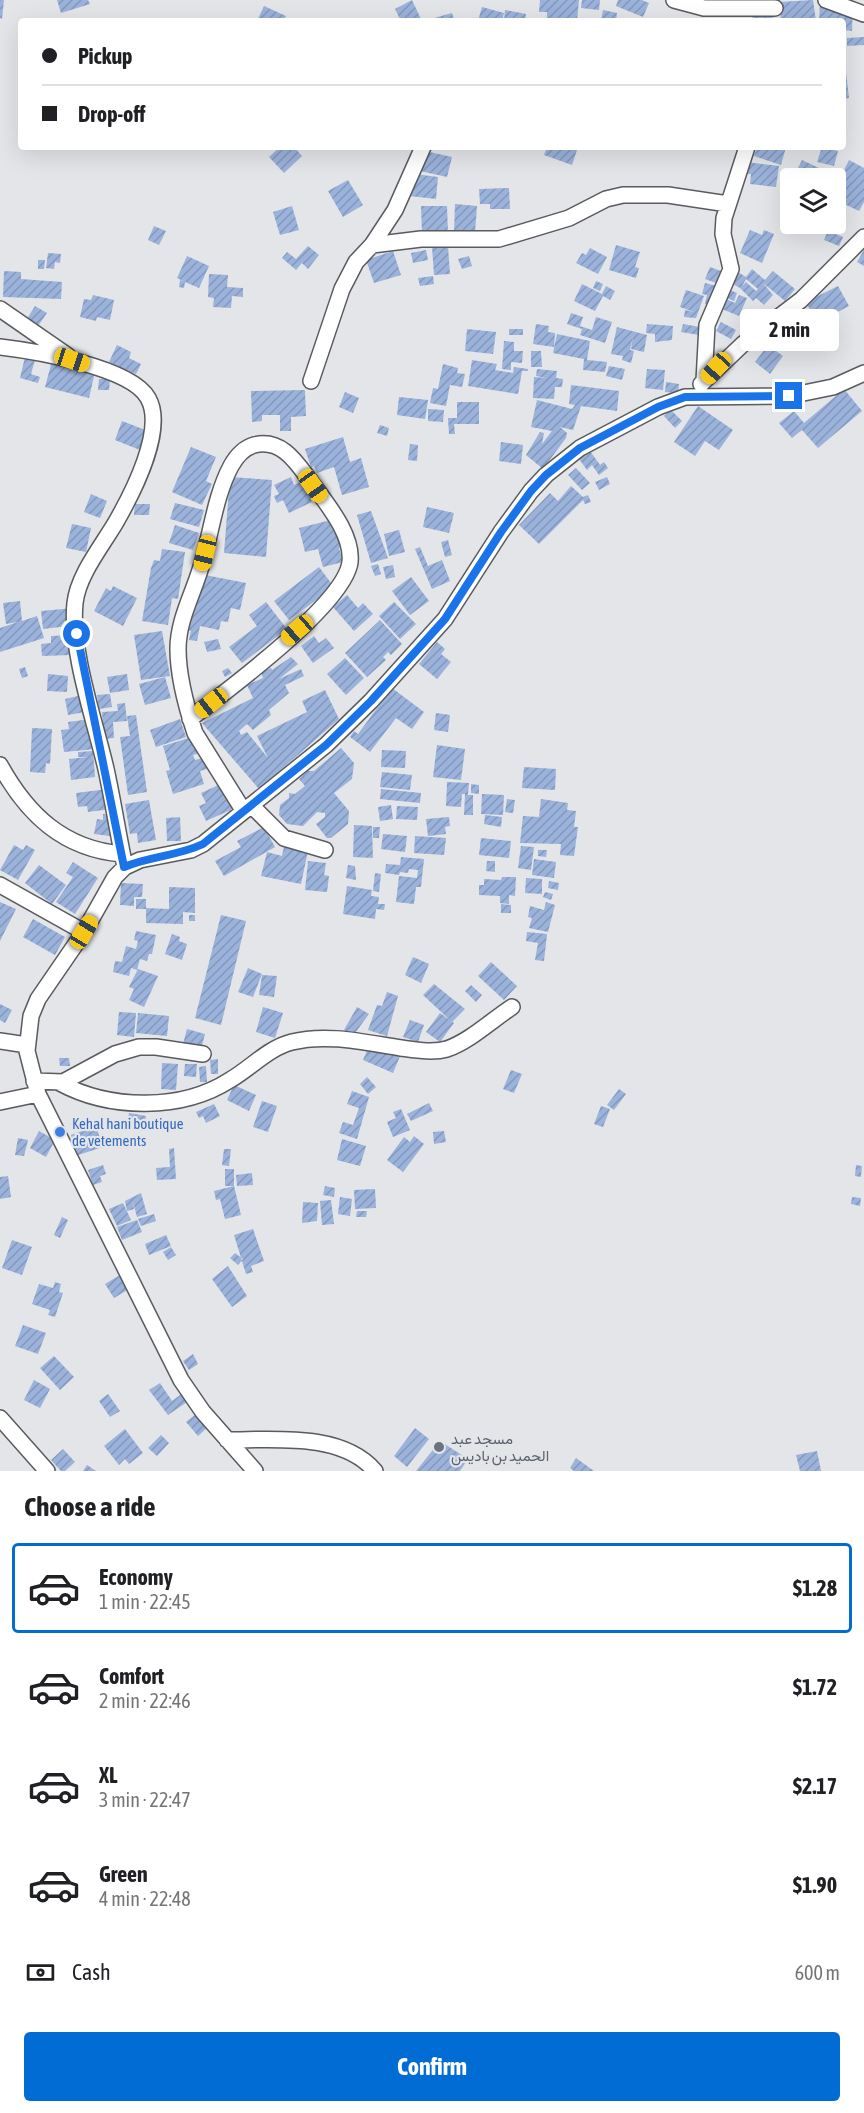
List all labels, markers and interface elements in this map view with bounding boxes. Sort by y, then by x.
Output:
text: Pickup [78,43,133,69]
text: Drop-off [78,101,145,127]
map controls [780,168,846,234]
button: layers [780,168,846,234]
callout: 2 min [740,309,838,351]
text: 2 min [769,318,810,341]
car [52,346,92,374]
car [697,349,735,387]
route end [775,382,802,409]
car [295,466,331,506]
car [192,533,218,573]
car [278,611,316,649]
route start [63,620,90,647]
car [191,685,231,721]
car [67,912,101,952]
place label: Kehal hani boutique de vetements [72,1115,184,1149]
marker: Kehal hani boutique de vetements [53,1125,67,1139]
place label: مسجد عبد الحميد بن باديس [451,1430,549,1466]
marker: مسجد عبد الحميد بن باديس [432,1440,446,1454]
text: Choose a ride [24,1491,156,1522]
icon: car [27,1561,81,1615]
text: Economy [99,1564,173,1590]
text: $1.28 [793,1575,837,1601]
text: 1 min · 22:45 [99,1590,191,1613]
icon: car [27,1660,81,1714]
text: Comfort [99,1663,164,1689]
text: $1.72 [793,1674,837,1700]
text: 2 min · 22:46 [99,1689,191,1712]
icon: car [27,1759,81,1813]
text: XL [99,1762,117,1788]
text: $2.17 [793,1773,837,1799]
text: 3 min · 22:47 [99,1788,191,1811]
icon: car [27,1858,81,1912]
text: Green [99,1861,148,1887]
text: $1.90 [793,1872,837,1898]
text: 4 min · 22:48 [99,1887,191,1910]
icon: cash [24,1956,57,1989]
text: Cash [72,1959,111,1985]
text: 600 m [795,1961,840,1984]
button: Confirm [24,2032,840,2101]

